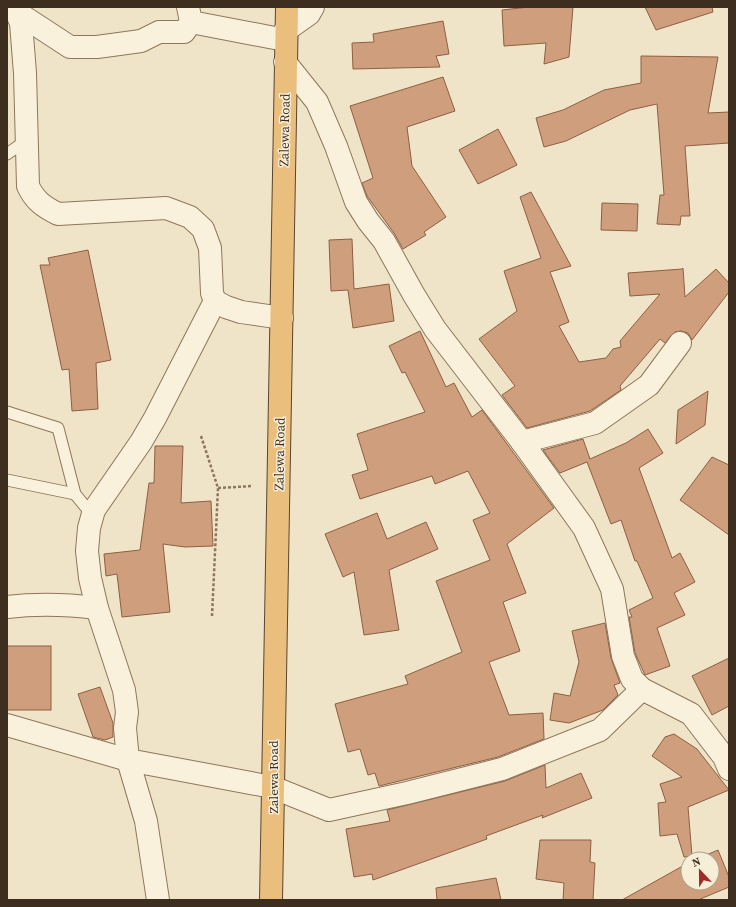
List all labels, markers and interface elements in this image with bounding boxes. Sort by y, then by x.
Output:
street label: Zalewa Road [275,93,294,167]
street label: Zalewa Road [270,417,289,491]
street label: Zalewa Road [265,740,282,813]
north arrow [680,851,720,891]
text: N [690,854,703,871]

